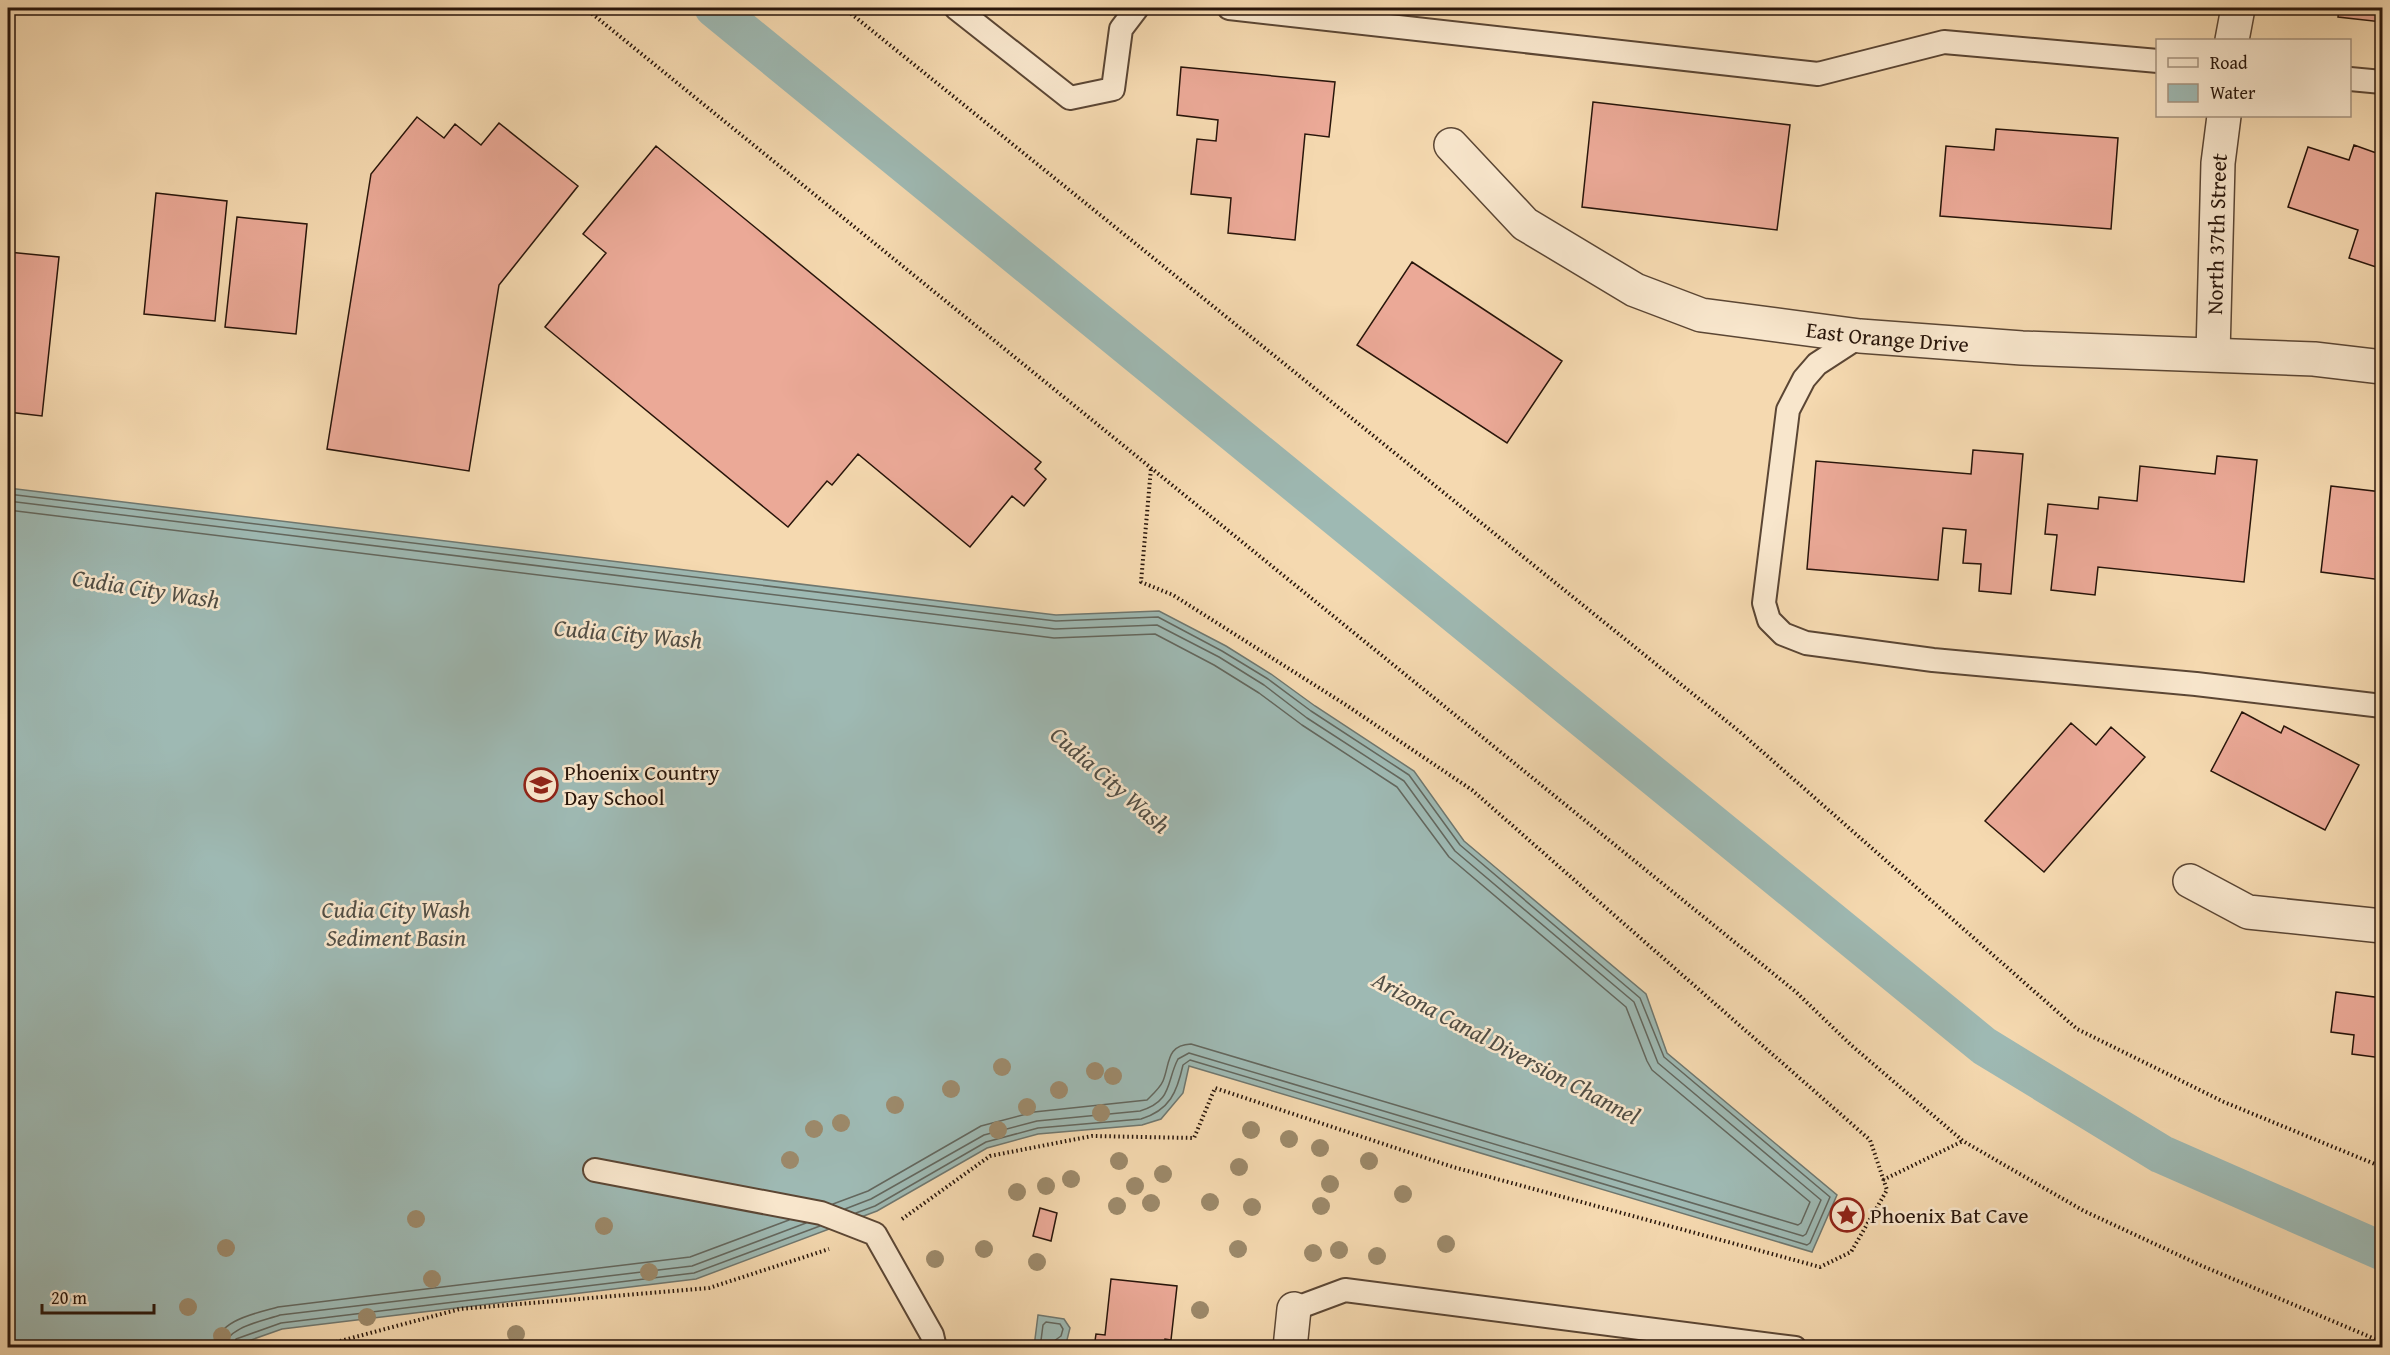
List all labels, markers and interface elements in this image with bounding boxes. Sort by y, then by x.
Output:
legend [2156,39,2351,117]
text: Road [2210,49,2248,76]
text: Water [2210,79,2256,106]
street label: North 37th Street [2198,151,2235,315]
street label: East Orange Drive [1804,313,1970,360]
water label: Cudia City Wash [70,560,222,617]
water label: Cudia City Wash [552,610,704,657]
water label: Cudia City Wash [1043,718,1178,842]
place label: Phoenix Country Day School [564,756,720,813]
school or university icon: Phoenix Country Day School [523,767,559,803]
water label: Cudia City Wash Sediment Basin [322,892,470,955]
water label: Arizona Canal Diversion Channel [1365,962,1646,1133]
place icon: Phoenix Bat Cave [1829,1197,1865,1233]
place label: Phoenix Bat Cave [1870,1199,2029,1231]
scale bar [42,1277,154,1315]
text: 20 m [51,1284,87,1311]

